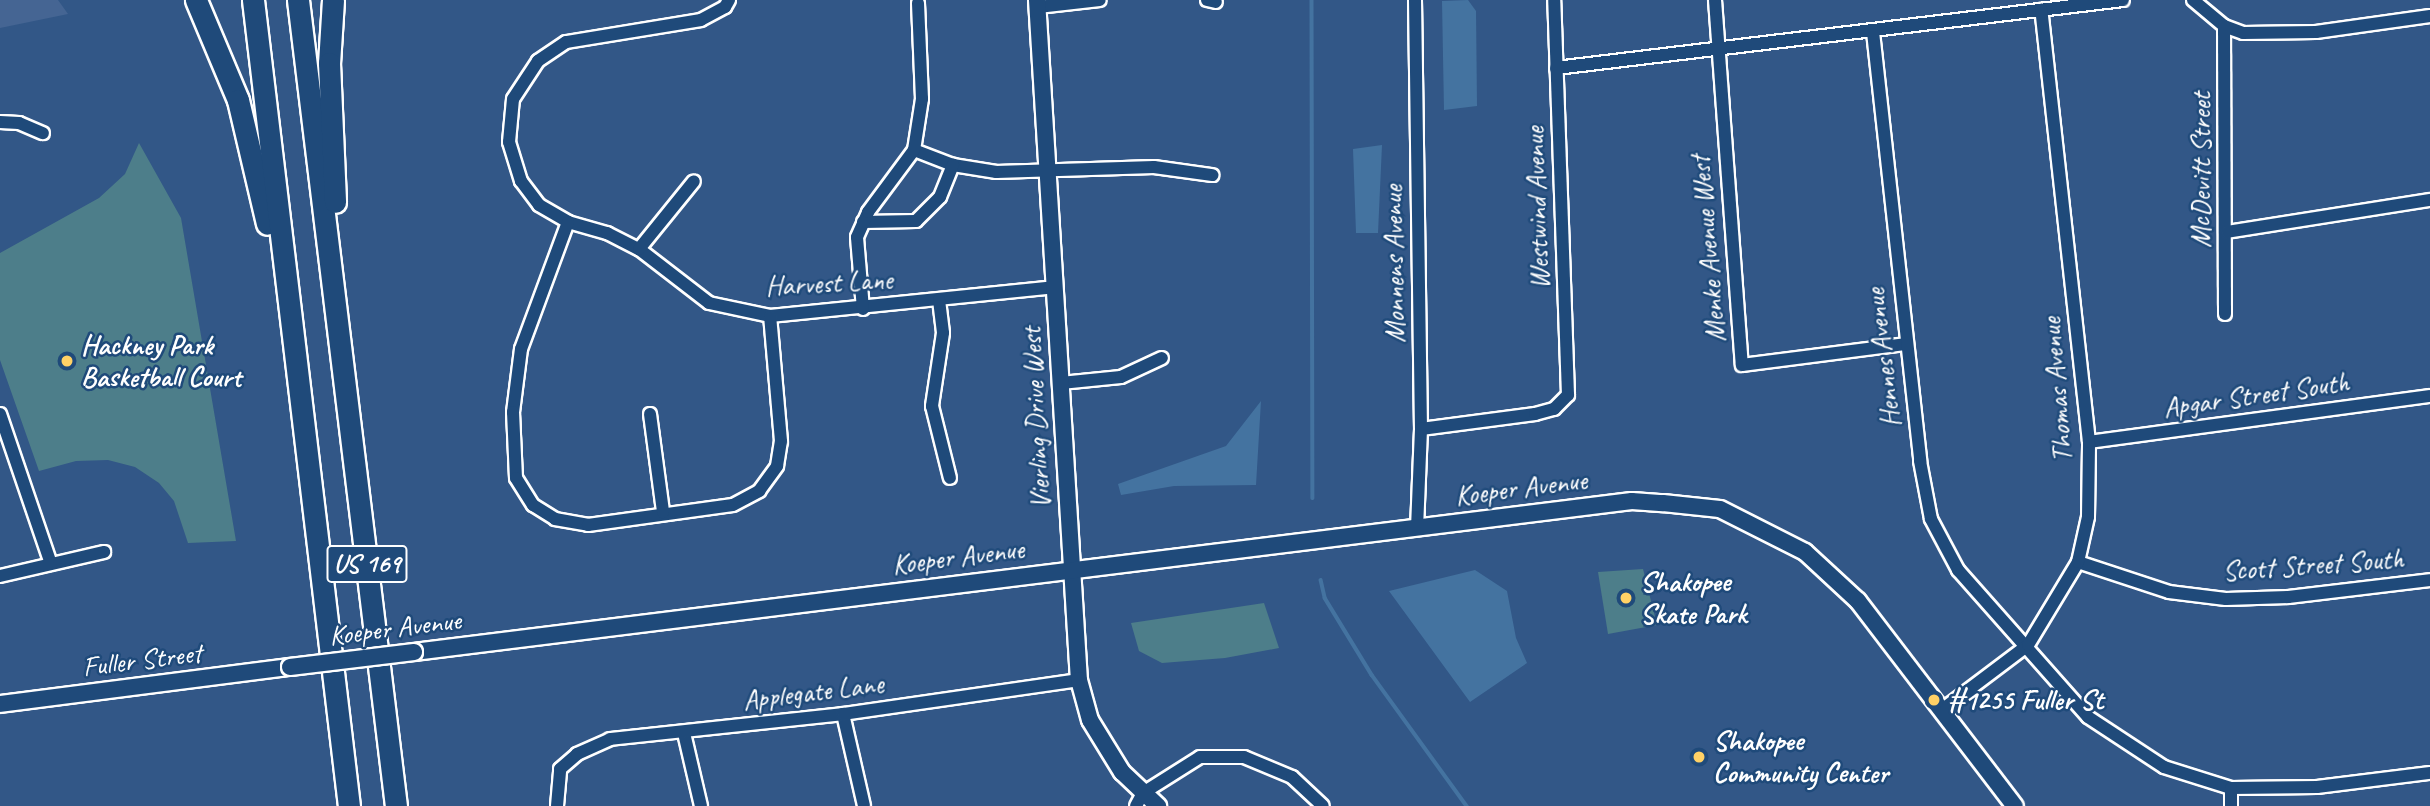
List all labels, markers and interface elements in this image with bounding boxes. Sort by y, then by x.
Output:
street label: McDevitt Street [2184,92,2218,248]
street label: Westwind Avenue [1517,126,1557,290]
street label: Menke Avenue West [1683,154,1733,344]
street label: Monnens Avenue [1376,185,1412,343]
street label: Harvest Lane [764,263,894,303]
street label: Hennes Avenue [1858,287,1908,429]
street label: Thomas Avenue [2034,316,2080,464]
street label: Vierling Drive West [1014,326,1058,510]
place label: Hackney Park Basketball Court [81,328,241,394]
marker: Hackney Park Basketball Court [59,353,75,369]
street label: Apgar Street South [2161,365,2351,425]
street label: Koeper Avenue [1453,463,1589,513]
street label: Koeper Avenue [890,532,1026,582]
road number: US 169 [325,542,409,586]
street label: Scott Street South [2221,542,2405,588]
place label: Shakopee Skate Park [1640,565,1748,631]
marker: Shakopee Skate Park [1618,590,1634,606]
street label: Koeper Avenue [327,603,463,653]
street label: Fuller Street [81,636,203,684]
street label: Applegate Lane [741,667,885,717]
place label: #1255 Fuller St [1948,683,2103,717]
marker: #1255 Fuller St [1926,692,1942,708]
place label: Shakopee Community Center [1713,724,1888,790]
marker: Shakopee Community Center [1691,749,1707,765]

